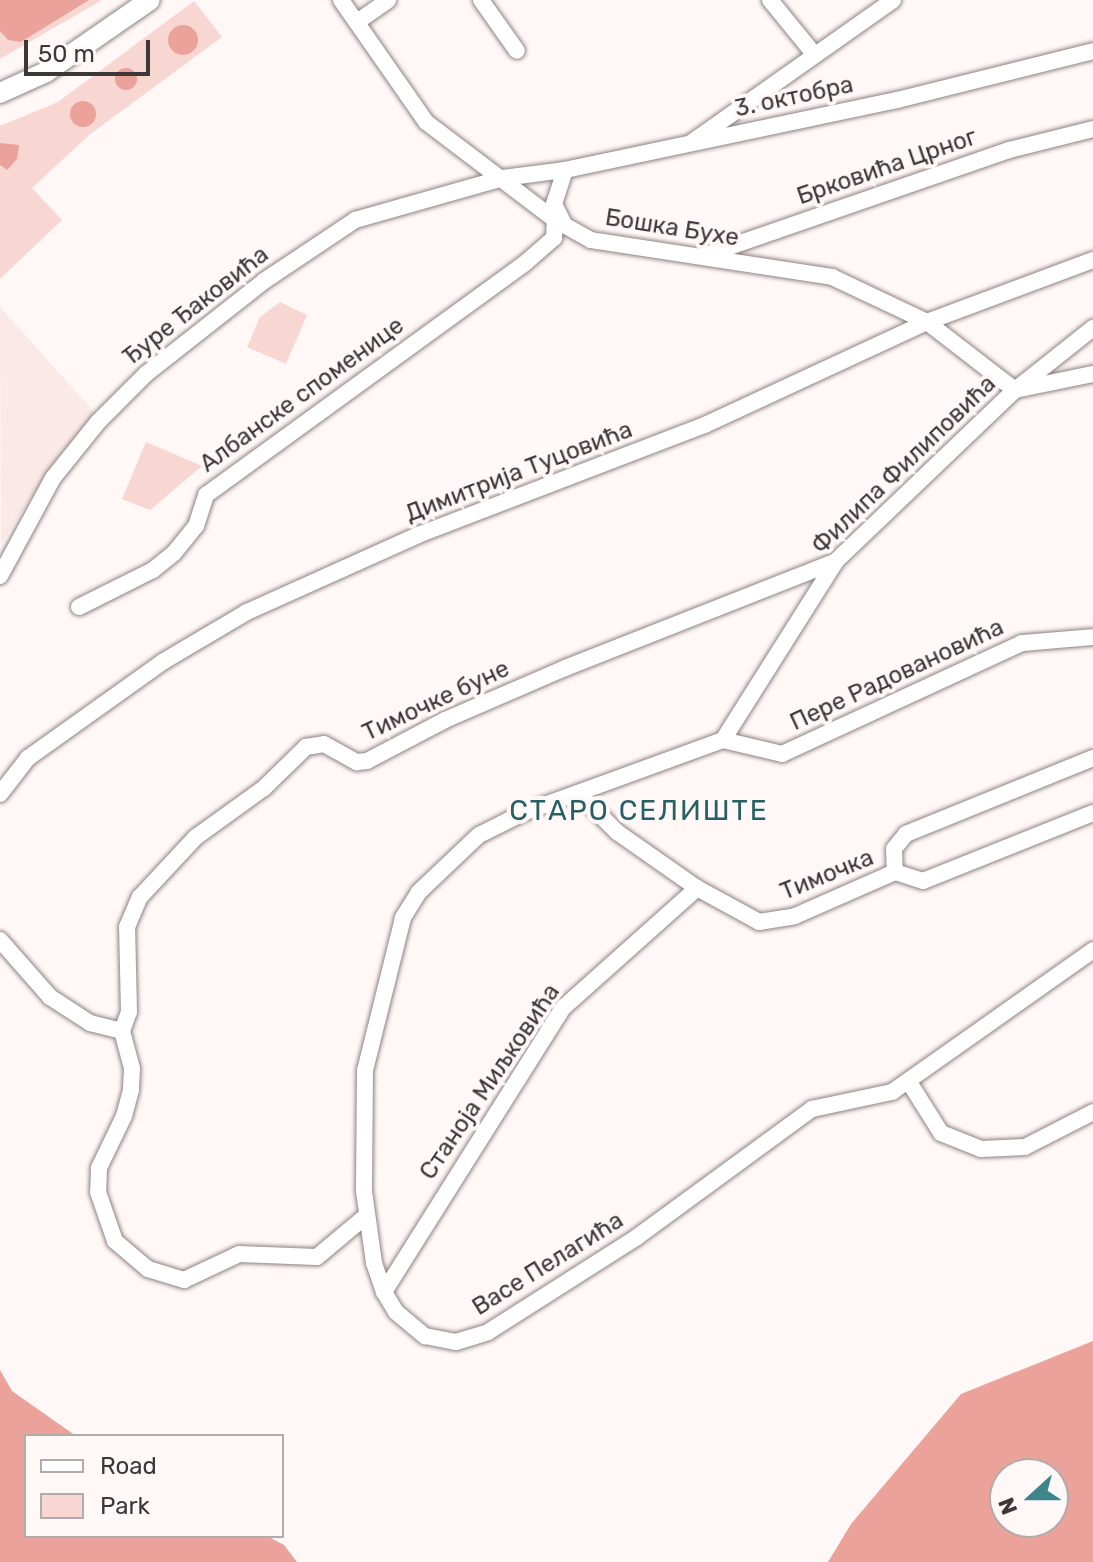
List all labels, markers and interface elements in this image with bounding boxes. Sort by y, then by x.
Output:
scale bar [28,24,154,74]
text: 50 m [38,40,95,68]
street label: 3. октобра [732,70,856,124]
street label: Брковића Црног [793,123,981,211]
street label: Бошка Бухе [603,203,741,253]
street label: Ђуре Ђаковића [118,240,274,372]
street label: Албанске споменице [194,311,410,479]
street label: Филипа Филиповића [806,370,1002,560]
street label: Димитрија Туцовића [401,415,637,529]
street label: Пере Радовановића [786,613,1008,737]
street label: Тимочке буне [358,654,514,748]
district label: СТАРО СЕЛИШТЕ [509,794,769,828]
street label: Тимочка [776,843,878,907]
street label: Станоја Миљковића [414,979,566,1185]
street label: Васе Пелагића [467,1206,629,1322]
legend [24,1434,284,1538]
text: Road [100,1452,157,1480]
north arrow [989,1458,1069,1538]
text: Park [100,1492,150,1520]
text: N [993,1494,1023,1518]

